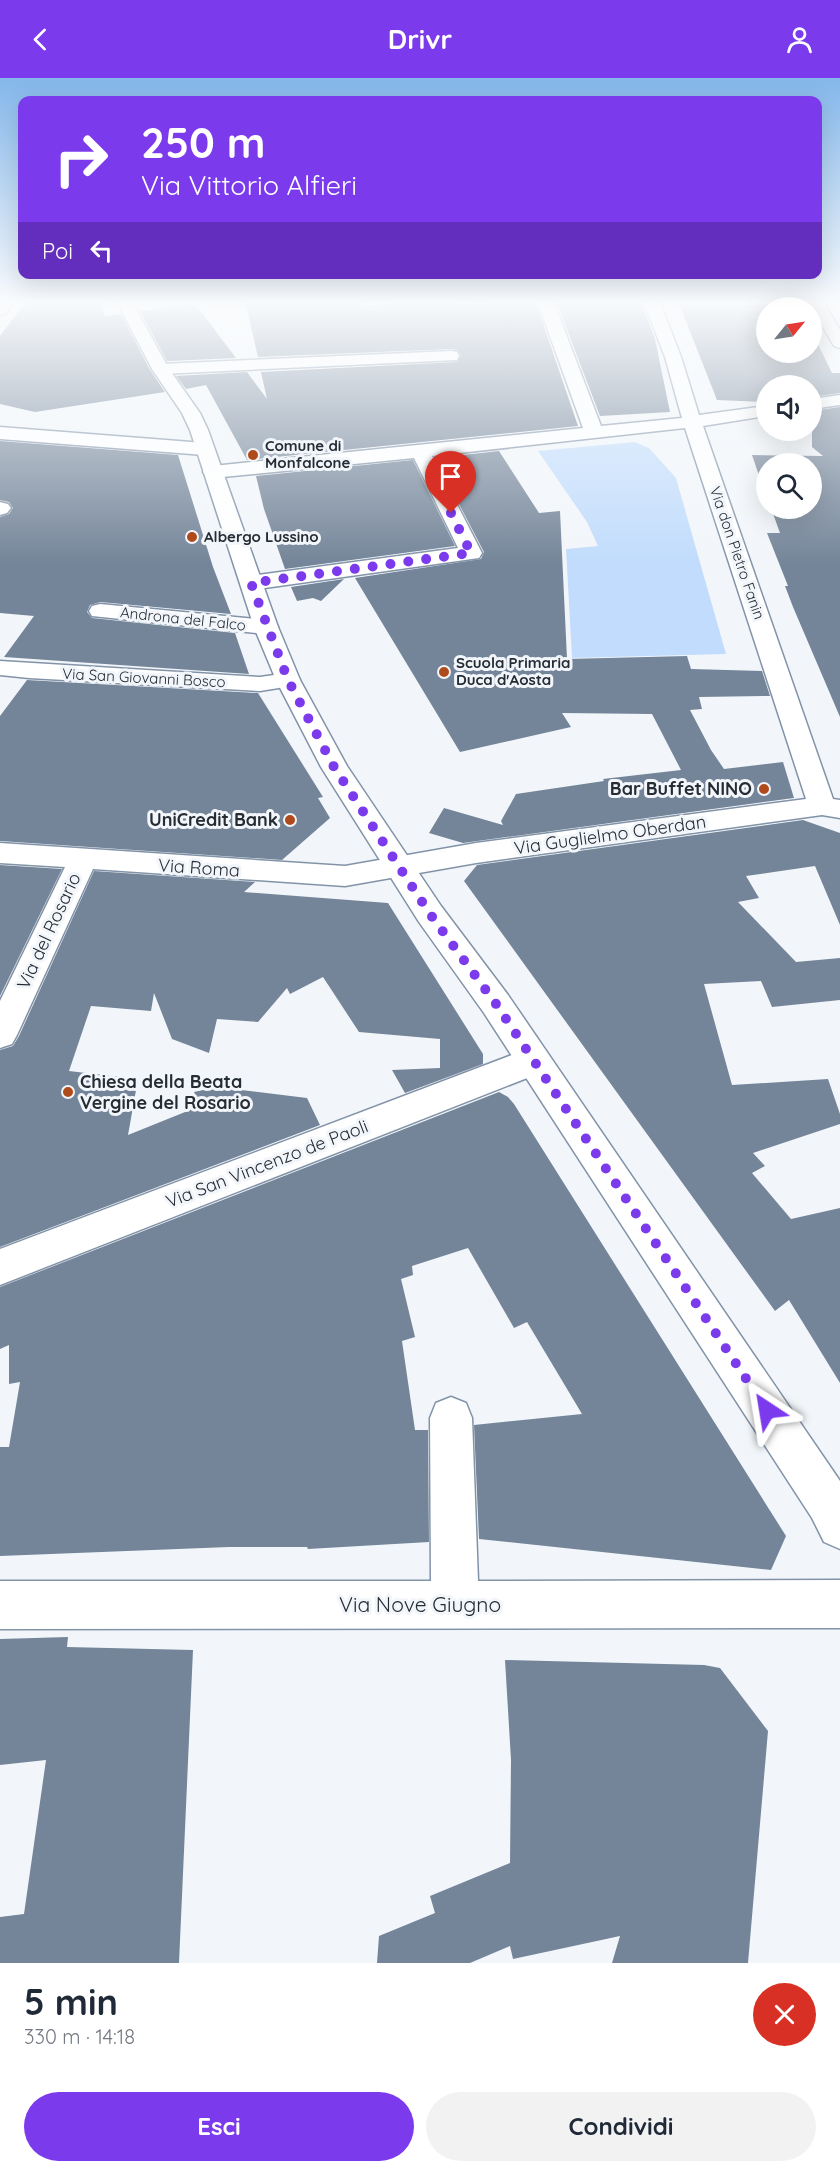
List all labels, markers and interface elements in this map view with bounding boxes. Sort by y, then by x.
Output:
text: Drivr [388,22,452,56]
icon: back [24,23,57,56]
icon: person [783,23,816,56]
text: 250 m [141,116,265,169]
icon: right [42,120,120,198]
text: Via Vittorio Alfieri [141,168,357,202]
icon: left [85,234,118,267]
text: Poi [42,237,73,265]
north arrow [756,297,822,363]
map controls [756,297,822,519]
button: sound [756,375,822,441]
place label: Comune di Monfalcone [265,436,351,472]
marker: Comune di Monfalcone [246,448,260,462]
pin [425,451,476,513]
button: search [756,453,822,519]
icon: arrive [434,460,467,493]
street label: Via don Pietro Fanin [706,484,769,622]
place label: Albergo Lussino [204,527,319,546]
marker: Albergo Lussino [185,530,199,544]
street label: Androna del Falco [119,602,247,635]
place label: Scuola Primaria Duca d'Aosta [456,653,570,689]
street label: Via San Giovanni Bosco [62,664,226,691]
marker: Scuola Primaria Duca d'Aosta [437,665,451,679]
place label: Bar Buffet NINO [610,777,752,800]
marker: Bar Buffet NINO [757,782,771,796]
place label: UniCredit Bank [149,808,278,831]
street label: Via Guglielmo Oberdan [512,810,707,859]
marker: UniCredit Bank [283,813,297,827]
street label: Via Roma [157,853,241,882]
street label: Via del Rosario [12,869,86,993]
place label: Chiesa della Beata Vergine del Rosario [80,1070,251,1114]
marker: Chiesa della Beata Vergine del Rosario [61,1085,75,1099]
street label: Via San Vincenzo de Paoli [162,1114,371,1213]
position arrow [735,1378,799,1442]
street label: Via Nove Giugno [339,1591,501,1617]
text: 5 min [24,1979,118,2024]
button: close [753,1983,816,2046]
text: 330 m · 14:18 [24,2024,135,2049]
button: Esci [24,2092,414,2161]
button: Condividi [426,2092,816,2161]

